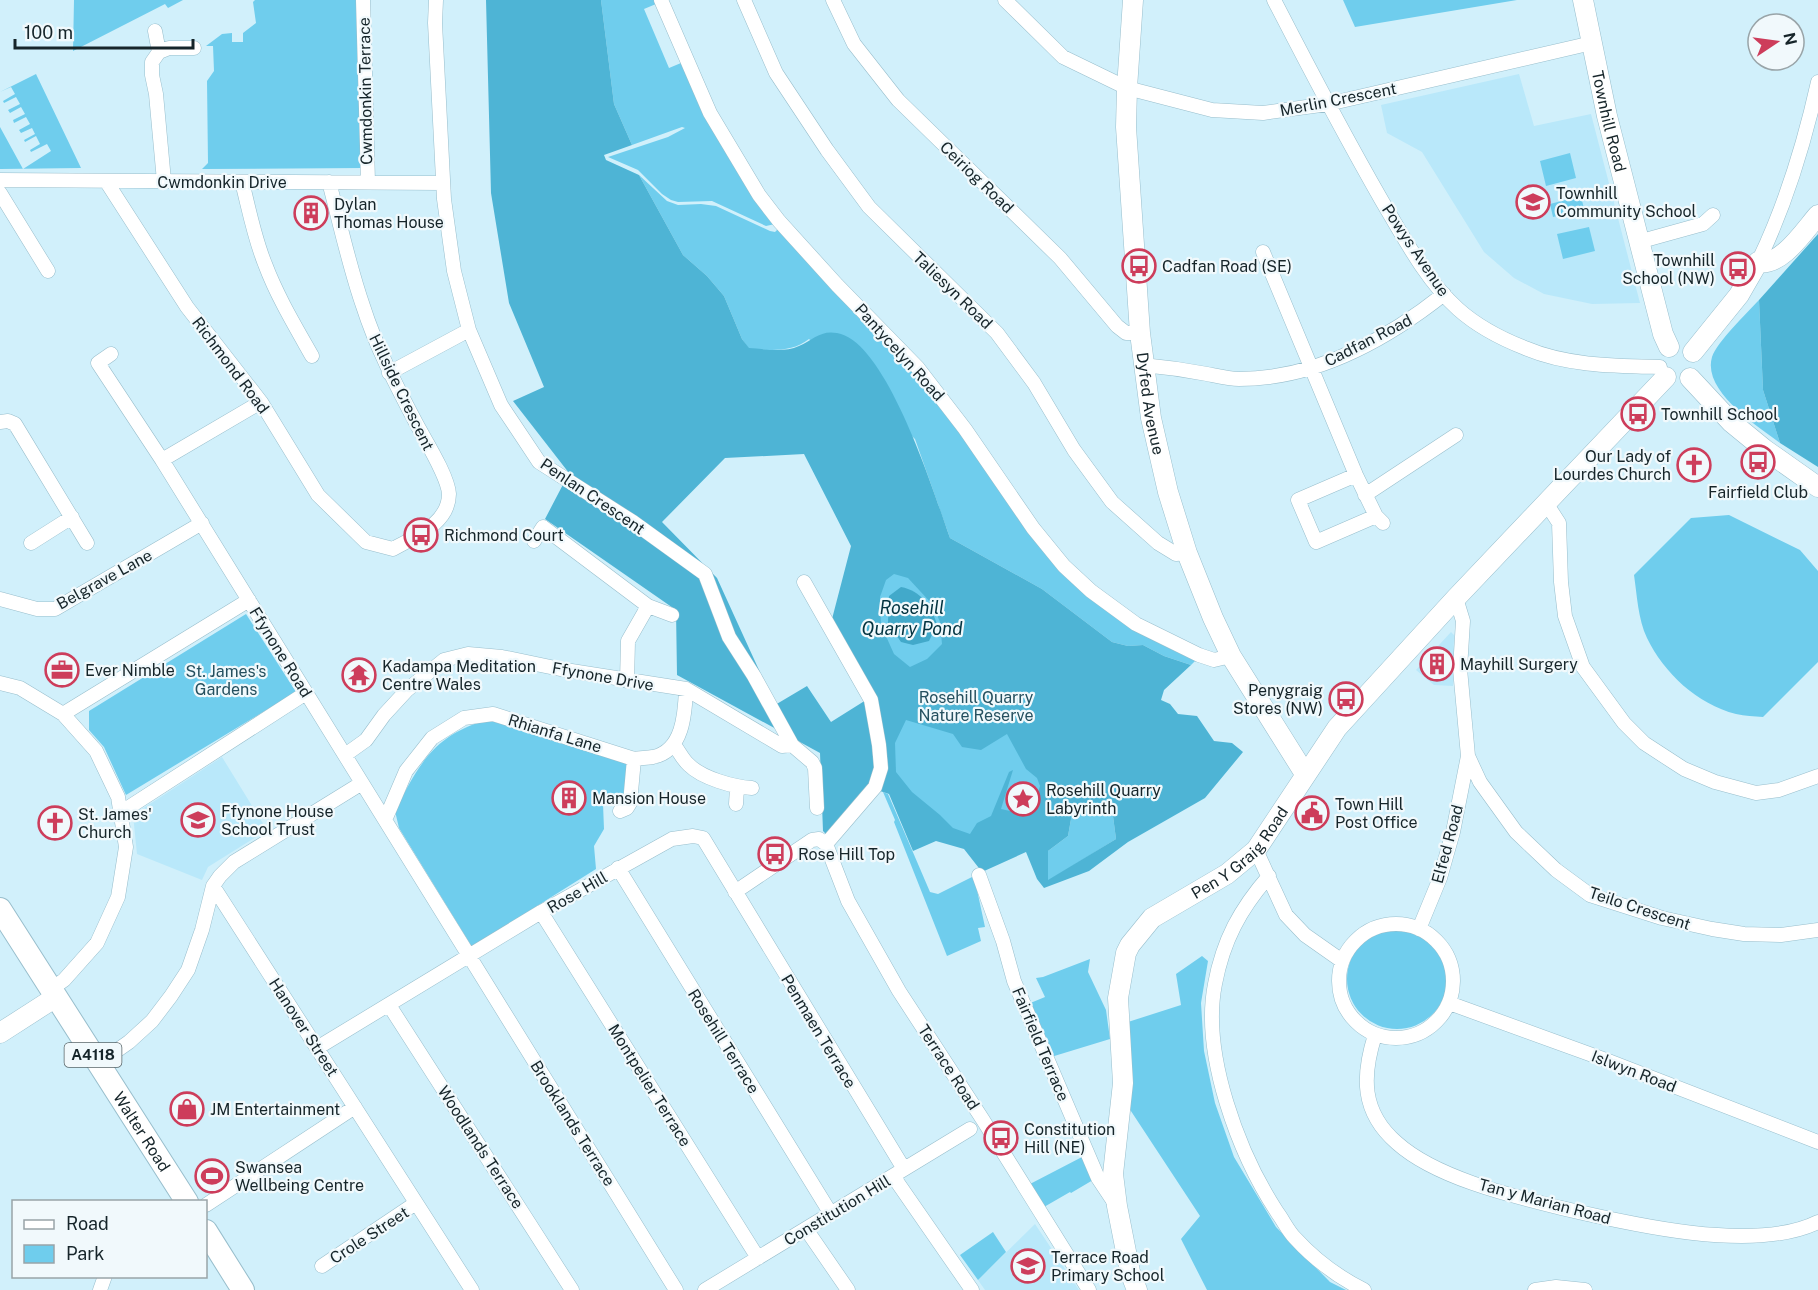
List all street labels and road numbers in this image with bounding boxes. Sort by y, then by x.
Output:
street label: Cwmdonkin Terrace [355,17,376,165]
street label: Townhill Road [1588,69,1630,174]
street label: Merlin Crescent [1278,79,1398,120]
street label: Ceiriog Road [936,138,1017,217]
street label: Cwmdonkin Drive [157,173,287,192]
street label: Powys Avenue [1378,201,1453,300]
street label: Taliesyn Road [909,248,996,333]
street label: Pantycelyn Road [851,300,948,405]
street label: Cadfan Road [1321,310,1415,371]
street label: Richmond Road [188,313,273,417]
street label: Hillside Crescent [365,331,438,453]
street label: Dyfed Avenue [1133,351,1168,457]
street label: Penlan Crescent [537,454,649,538]
street label: Belgrave Lane [53,545,155,614]
street label: Ffynone Road [245,604,316,701]
street label: Ffynone Drive [550,658,655,695]
street label: Rhianfa Lane [506,710,604,757]
street label: Pen Y Graig Road [1188,803,1292,903]
street label: Elfed Road [1428,803,1467,886]
street label: Rose Hill [544,868,611,917]
street label: Teilo Crescent [1587,883,1693,934]
street label: Penmaen Terrace [777,971,860,1092]
street label: Hanover Street [265,975,342,1080]
street label: Fairfield Terrace [1008,984,1073,1104]
street label: Rosehill Terrace [684,986,763,1097]
street label: Montpelier Terrace [604,1020,695,1150]
street label: Terrace Road [914,1021,983,1114]
road number: A4118 [64,1043,122,1067]
street label: Islwyn Road [1589,1047,1679,1096]
street label: Brooklands Terrace [526,1057,619,1190]
street label: Woodlands Terrace [434,1082,527,1212]
street label: Walter Road [109,1088,174,1175]
street label: Constitution Hill [781,1171,894,1250]
street label: Tan y Marian Road [1477,1175,1613,1228]
street label: Crole Street [326,1203,412,1268]

